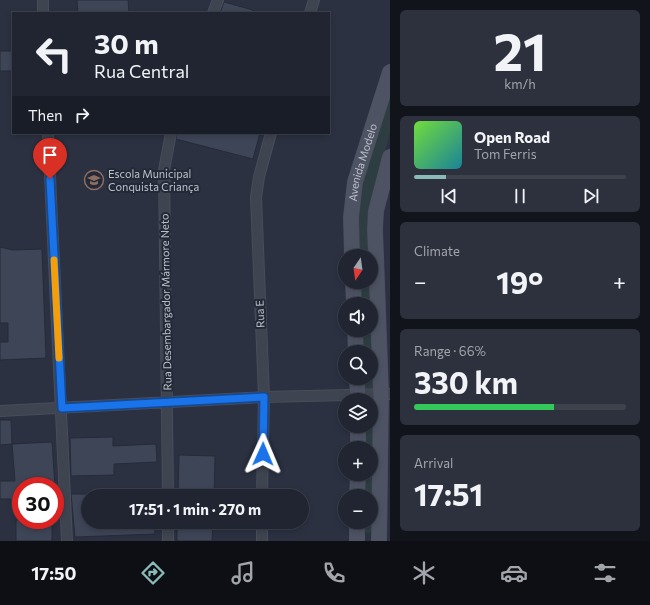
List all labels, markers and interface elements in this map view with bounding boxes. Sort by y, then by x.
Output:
text: 21 [493,18,547,82]
text: 30 m [94,26,159,60]
icon: left [28,28,80,80]
text: Rua Central [94,60,189,82]
text: km/h [504,76,536,92]
icon: right [71,104,93,126]
text: Then [28,106,63,124]
street label: Avenida Modelo [346,121,379,202]
text: Open Road [474,128,550,146]
pin [33,138,67,179]
icon: arrive [39,144,61,166]
text: Tom Ferris [474,146,537,162]
place label: Escola Municipal Conquista Criança [108,167,199,193]
school or university icon: Escola Municipal Conquista Criança [83,169,105,191]
icon: previous [438,185,460,207]
icon: pause [509,185,531,207]
icon: next [580,185,602,207]
street label: Rua Desembargador Mármore Neto [157,213,174,391]
text: Climate [414,243,460,259]
north arrow [338,249,378,289]
map controls [338,249,378,529]
text: 19° [496,263,543,300]
text: − [414,268,427,295]
text: + [613,268,626,295]
button: sound [338,297,378,337]
street label: Rua E [253,300,266,328]
text: Range · 66% [414,343,486,359]
button: search [338,345,378,385]
text: 330 km [414,363,518,400]
button: layers [338,393,378,433]
position arrow [242,433,284,475]
button: + [338,441,378,481]
text: Arrival [414,455,453,471]
text: 17:51 [414,475,483,512]
speed limit sign: 30 [12,477,64,529]
button: − [338,489,378,529]
text: 17:51 · 1 min · 270 m [129,500,261,518]
icon: directions [139,559,167,587]
icon: music [229,559,257,587]
icon: phone [320,559,348,587]
icon: climate [410,559,438,587]
icon: car [500,559,528,587]
icon: filters [591,559,619,587]
text: 17:50 [31,562,76,584]

